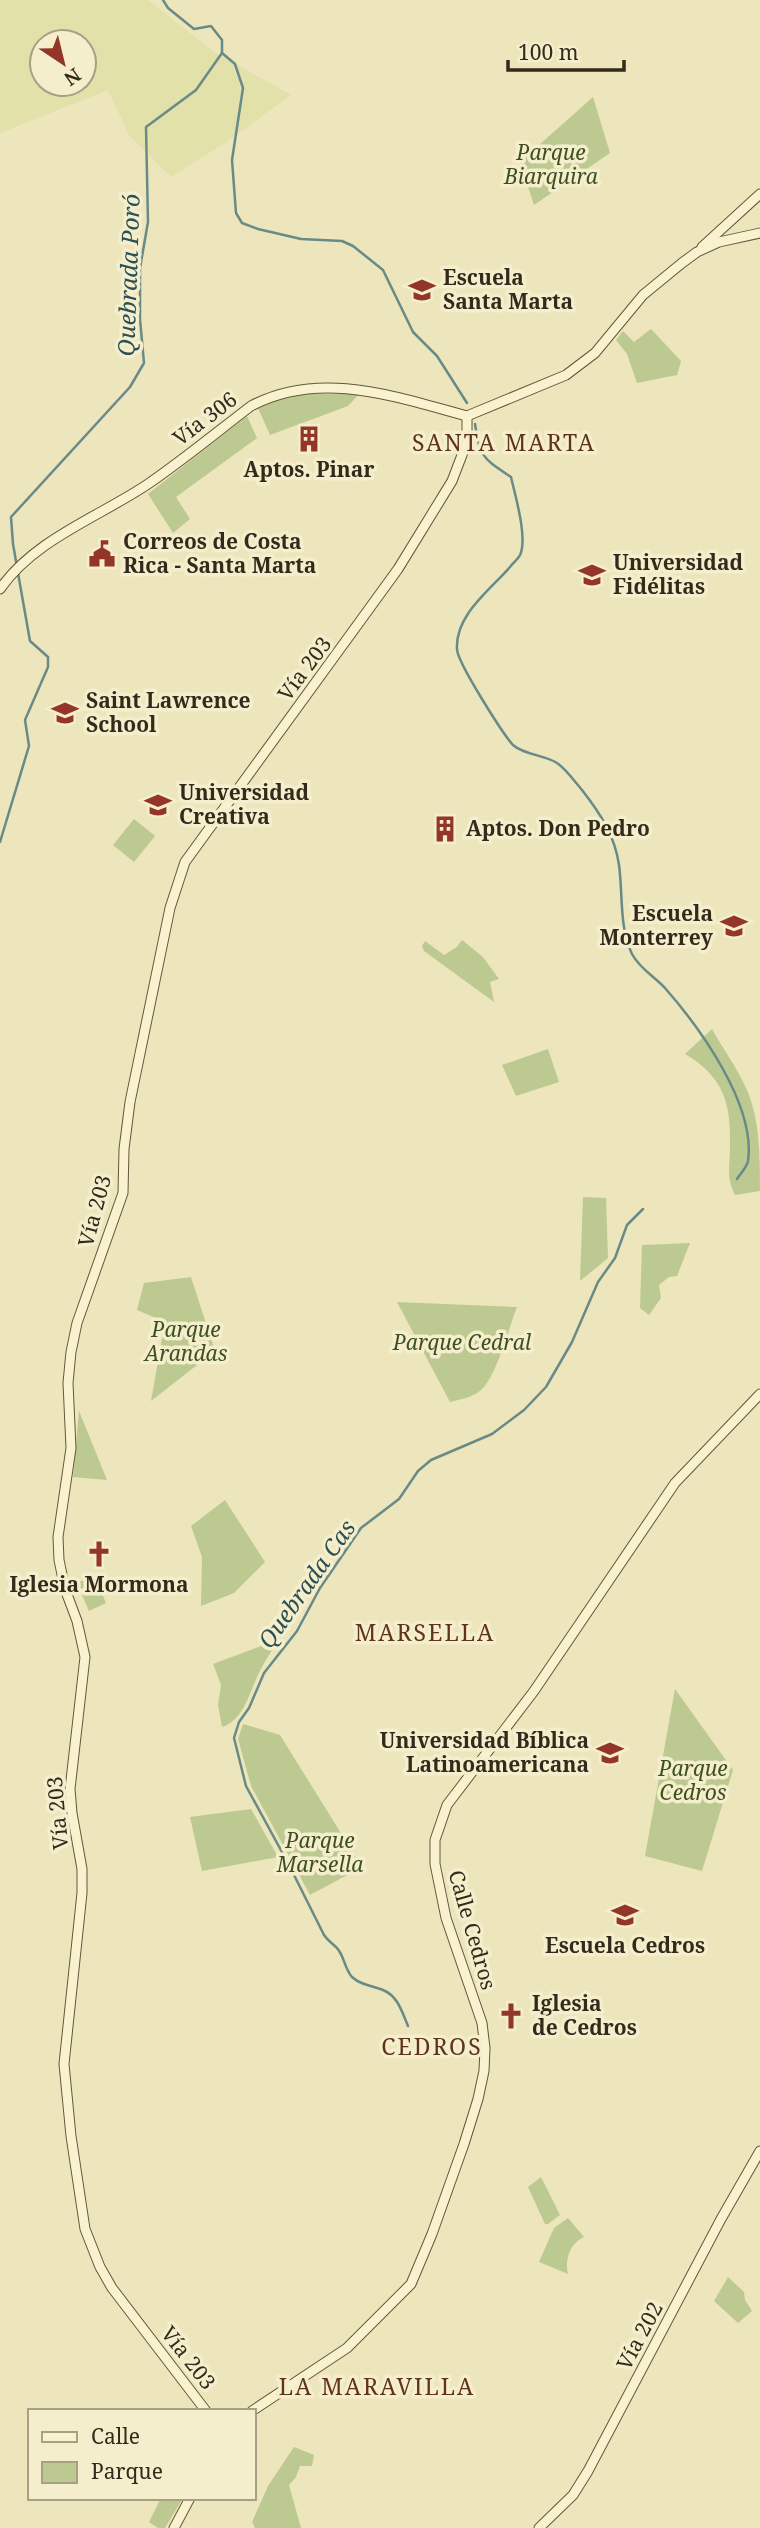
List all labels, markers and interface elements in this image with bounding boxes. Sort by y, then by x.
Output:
north arrow [28,28,98,98]
scale bar [508,28,624,72]
text: 100 m [518,38,579,66]
text: N [59,62,86,92]
park label: Parque Biarquira [503,138,599,190]
water label: Quebrada Poró [109,193,147,357]
place label: Escuela Santa Marta [443,263,573,315]
school or university icon: Escuela Santa Marta [407,275,437,305]
street label: Vía 306 [167,385,242,451]
building icon: Aptos. Pinar [294,424,324,454]
district label: SANTA MARTA [412,426,596,458]
place label: Aptos. Pinar [244,455,374,483]
place label: Correos de Costa Rica - Santa Marta [123,527,316,579]
public building icon: Correos de Costa Rica - Santa Marta [87,539,117,569]
place label: Universidad Fidélitas [613,548,744,600]
school or university icon: Universidad Fidélitas [577,560,607,590]
street label: Vía 203 [271,631,337,706]
place label: Saint Lawrence School [86,686,251,738]
school or university icon: Saint Lawrence School [50,698,80,728]
place label: Universidad Creativa [179,778,310,830]
school or university icon: Universidad Creativa [143,790,173,820]
building icon: Aptos. Don Pedro [430,814,460,844]
place label: Aptos. Don Pedro [466,814,650,842]
place label: Escuela Monterrey [599,899,714,951]
school or university icon: Escuela Monterrey [719,911,749,941]
street label: Vía 203 [71,1172,117,1250]
park label: Parque Arandas [142,1315,228,1367]
park label: Parque Cedral [392,1328,532,1356]
water label: Quebrada Cas [250,1513,362,1654]
church icon: Iglesia Mormona [84,1539,114,1569]
place label: Iglesia Mormona [9,1570,189,1598]
district label: MARSELLA [355,1616,495,1648]
place label: Universidad Bíblica Latinoamericana [380,1726,589,1778]
school or university icon: Universidad Bíblica Latinoamericana [595,1738,625,1768]
park label: Parque Cedros [657,1754,728,1806]
street label: Vía 203 [40,1775,74,1851]
park label: Parque Marsella [276,1826,364,1878]
street label: Calle Cedros [443,1867,503,1993]
school or university icon: Escuela Cedros [610,1900,640,1930]
place label: Escuela Cedros [545,1931,705,1959]
place label: Iglesia de Cedros [532,1989,637,2041]
church icon: Iglesia de Cedros [496,2001,526,2031]
district label: CEDROS [381,2030,483,2062]
street label: Vía 202 [610,2297,669,2375]
street label: Vía 203 [155,2320,222,2395]
district label: LA MARAVILLA [279,2370,475,2402]
legend [28,2409,256,2500]
text: Calle [91,2422,140,2450]
text: Parque [91,2457,163,2485]

